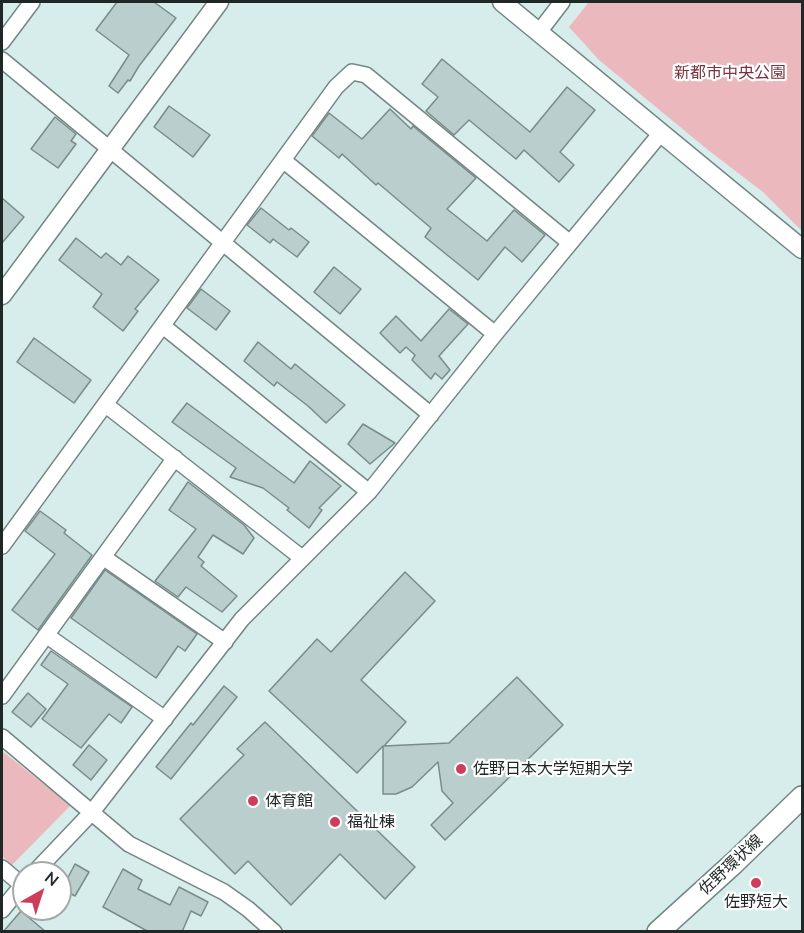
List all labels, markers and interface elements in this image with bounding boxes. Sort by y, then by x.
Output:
park label: 新都市中央公園 [674,63,786,83]
place label: 佐野日本大学短期大学 [473,759,633,779]
marker: 佐野日本大学短期大学 [454,762,468,776]
place label: 体育館 [265,791,313,811]
marker: 体育館 [246,794,260,808]
place label: 福祉棟 [347,812,395,832]
marker: 福祉棟 [328,815,342,829]
street label: 佐野環状線 [695,831,767,899]
north arrow [12,861,72,921]
text: N [41,867,63,890]
marker: 佐野短大 [749,876,763,890]
place label: 佐野短大 [724,892,788,912]

